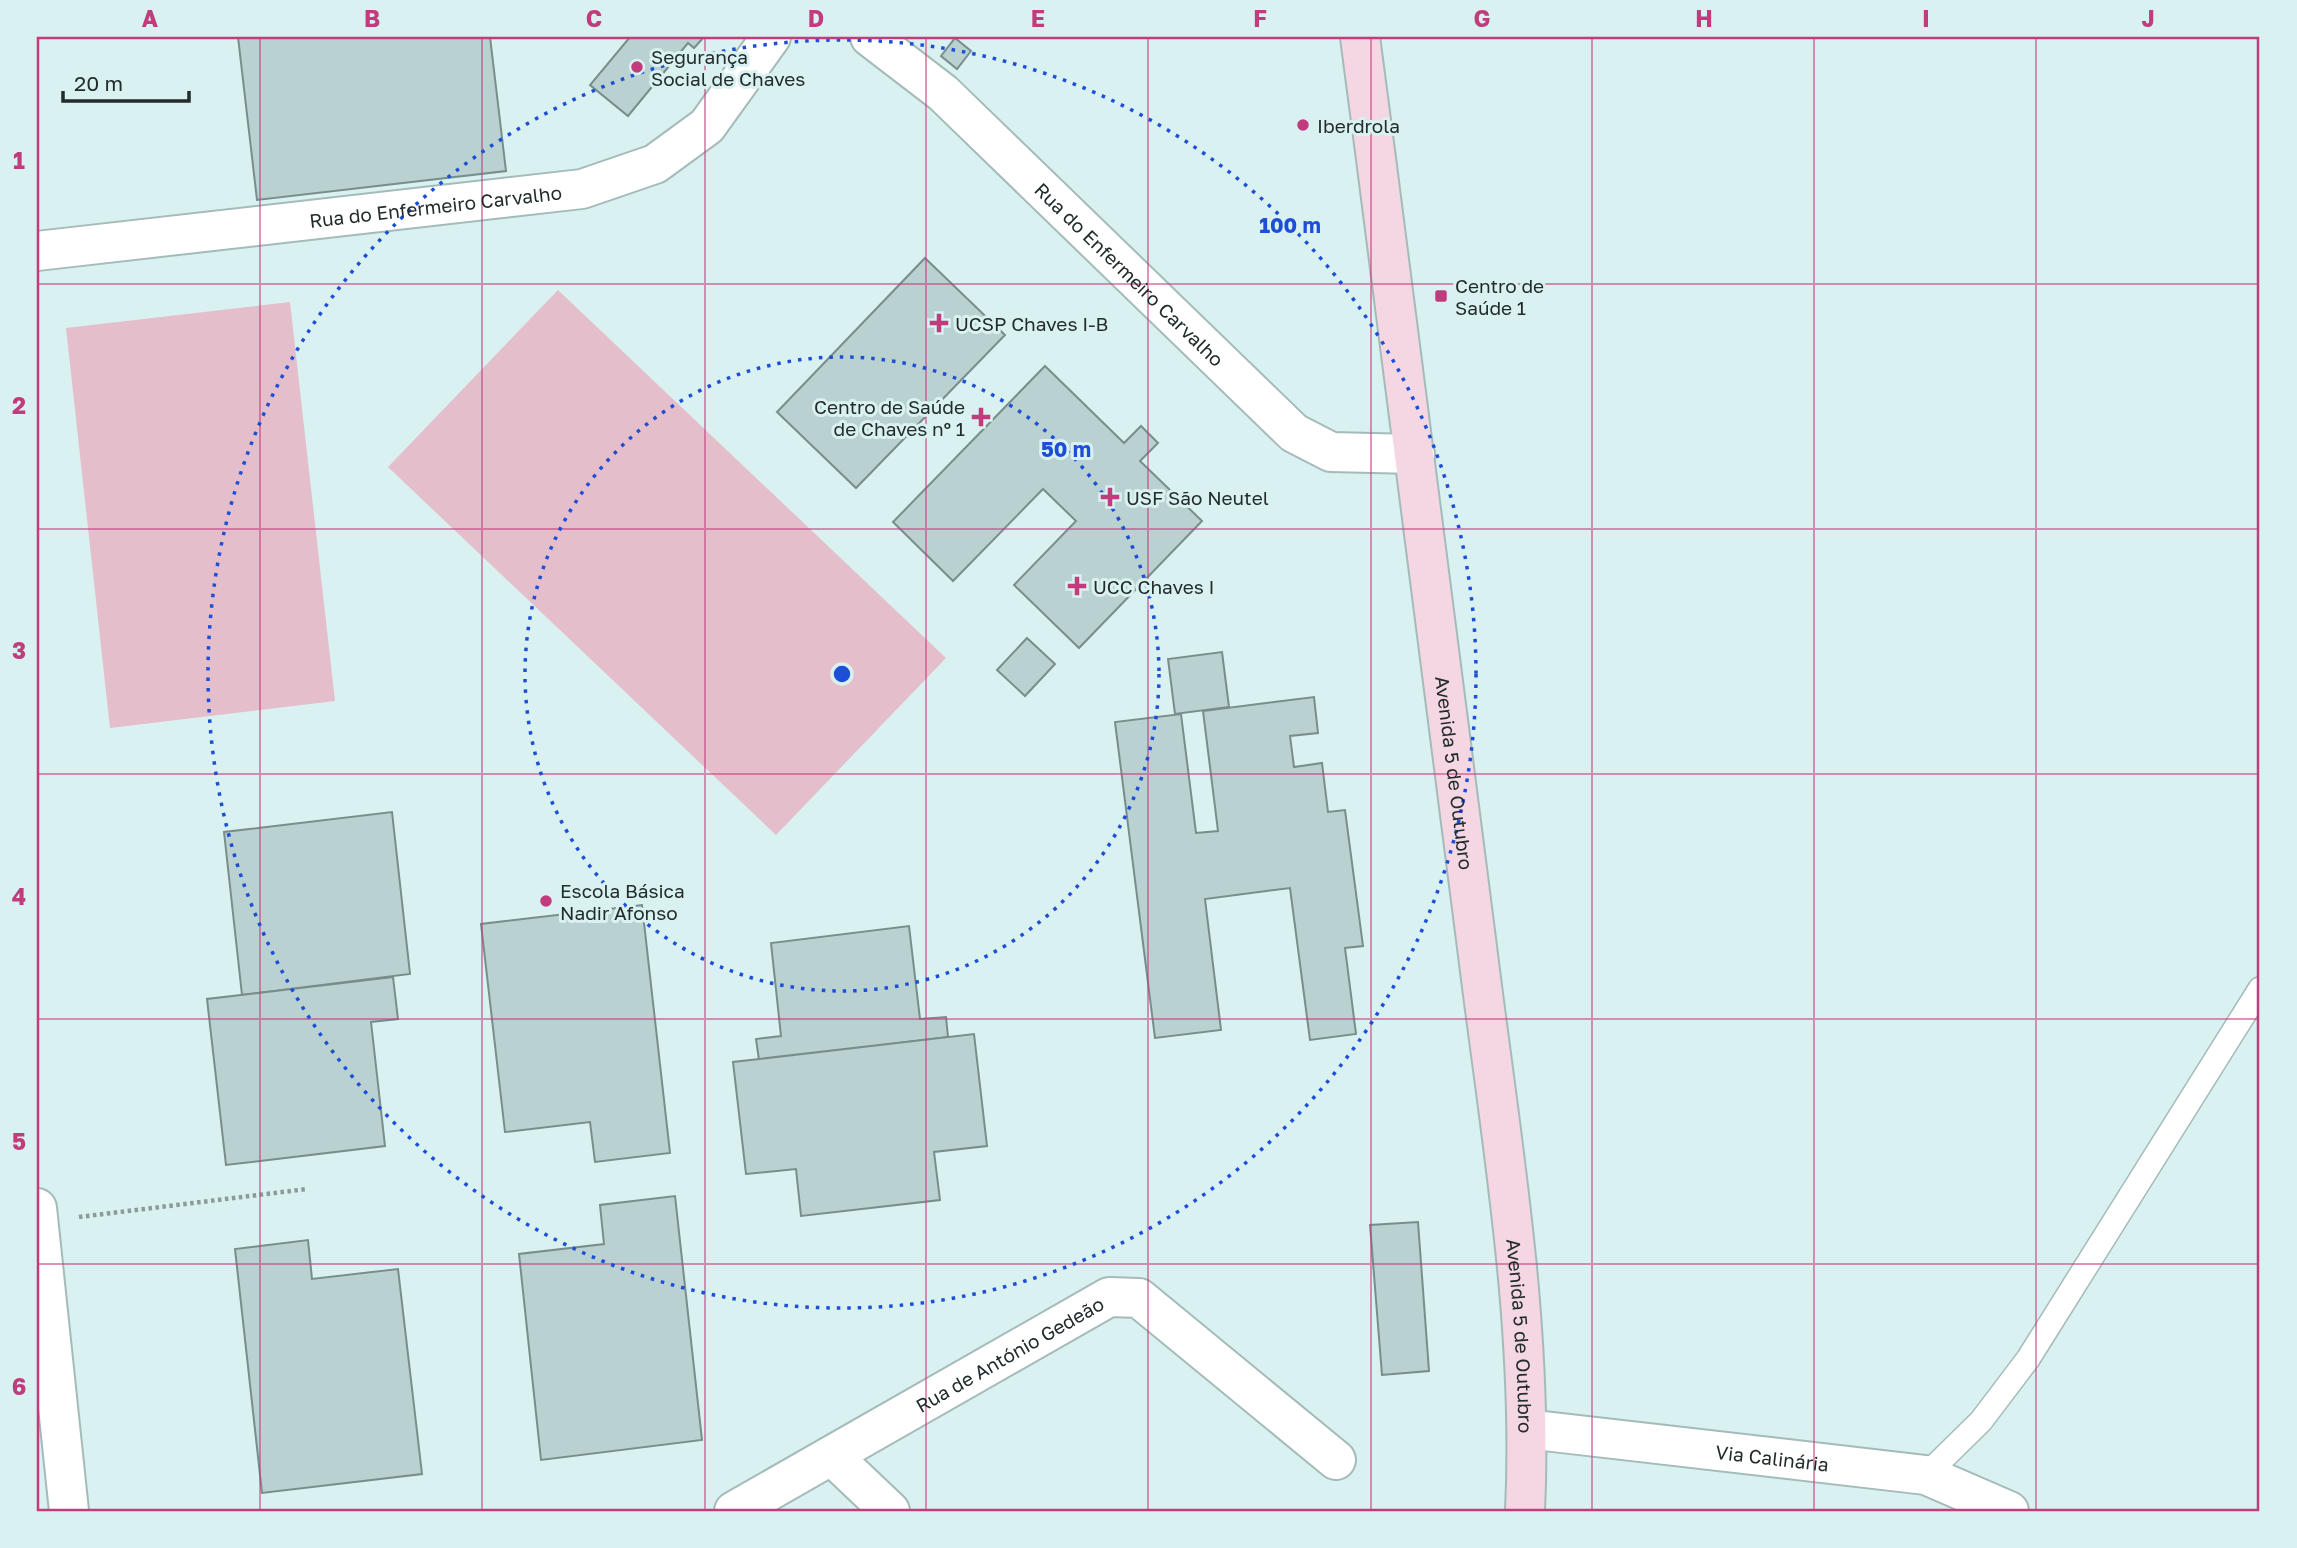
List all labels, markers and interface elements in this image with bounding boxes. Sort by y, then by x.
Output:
text: A [142,4,159,32]
text: B [364,4,380,32]
text: C [586,4,602,32]
text: D [808,4,824,32]
text: E [1031,4,1045,32]
text: F [1253,4,1267,32]
text: G [1474,4,1490,32]
text: H [1695,4,1713,32]
text: I [1922,4,1930,32]
text: J [2141,4,2155,32]
place label: Segurança Social de Chaves [651,45,805,90]
marker: Segurança Social de Chaves [629,59,645,75]
scale bar [63,60,189,104]
text: 20 m [74,70,123,96]
place label: Iberdrola [1317,114,1400,137]
marker: Iberdrola [1295,117,1311,133]
text: 1 [13,146,25,174]
street label: Rua do Enfermeiro Carvalho [1031,177,1229,370]
street label: Rua do Enfermeiro Carvalho [308,180,563,231]
text: 100 m [1259,212,1321,238]
place label: Centro de Saúde 1 [1455,274,1544,319]
marker: Centro de Saúde 1 [1433,288,1449,304]
place label: UCSP Chaves I-B [955,312,1108,335]
marker: UCSP Chaves I-B [929,313,949,333]
text: 2 [12,391,26,419]
place label: Centro de Saúde de Chaves nº 1 [814,395,965,440]
marker: Centro de Saúde de Chaves nº 1 [971,407,991,427]
text: 50 m [1041,436,1091,462]
place label: USF São Neutel [1126,486,1269,509]
marker: USF São Neutel [1100,487,1120,507]
place label: UCC Chaves I [1093,575,1215,598]
marker: UCC Chaves I [1067,576,1087,596]
text: 3 [12,636,26,664]
centre of rings [830,662,854,686]
street label: Avenida 5 de Outubro [1431,675,1479,871]
place label: Escola Básica Nadir Afonso [560,879,685,924]
text: 4 [12,882,26,910]
marker: Escola Básica Nadir Afonso [538,893,554,909]
text: 5 [12,1127,26,1155]
street label: Avenida 5 de Outubro [1503,1237,1538,1433]
street label: Rua de António Gedeão [911,1291,1107,1417]
text: 6 [12,1372,26,1400]
street label: Via Calinária [1714,1439,1830,1475]

